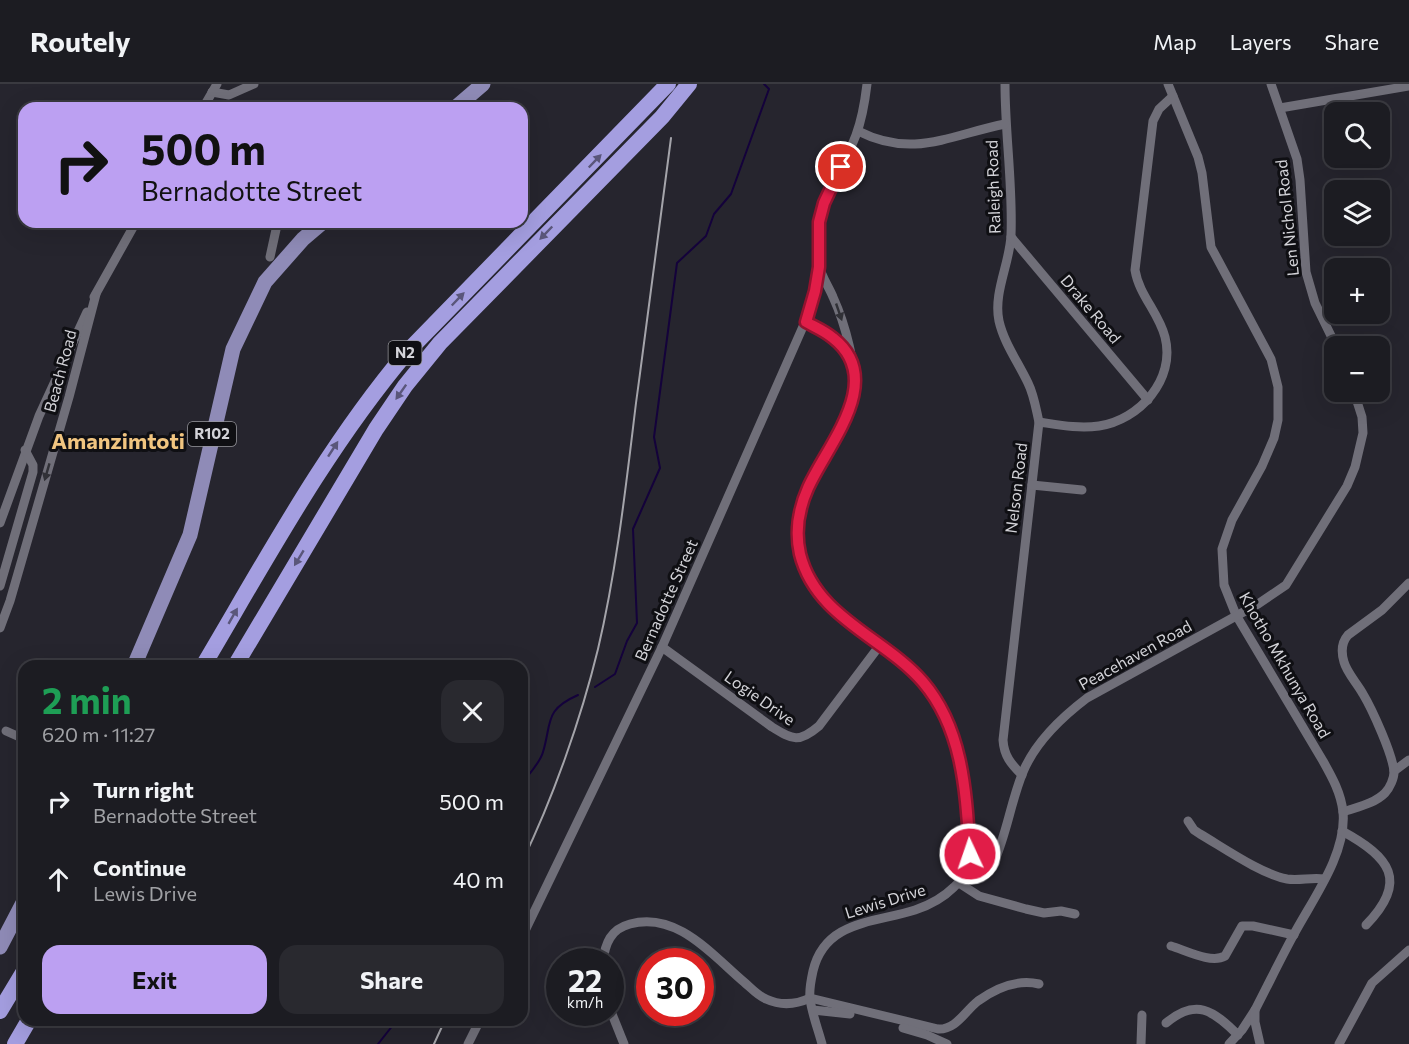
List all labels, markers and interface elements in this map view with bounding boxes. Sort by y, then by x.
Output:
text: Routely [30,24,131,58]
text: Map [1153,29,1197,54]
text: Layers [1230,29,1292,54]
text: Share [1325,29,1379,54]
map controls [1324,102,1390,402]
button: search [1324,102,1390,168]
text: 500 m [141,122,266,174]
icon: right [42,126,120,204]
street label: Raleigh Road [981,140,1004,234]
pin [815,141,866,192]
icon: arrive [824,150,857,183]
one-way arrow [588,153,602,168]
street label: Len Nichol Road [1271,159,1302,277]
text: Bernadotte Street [141,174,362,207]
button: layers [1324,180,1390,246]
one-way arrow [540,225,554,239]
button: + [1324,258,1390,324]
street label: Drake Road [1057,271,1126,347]
one-way arrow [451,292,465,307]
one-way arrow [834,303,844,321]
street label: Beach Road [39,328,80,414]
button: − [1324,336,1390,402]
road number: N2 [388,341,422,365]
one-way arrow [395,384,407,400]
road number: R102 [188,422,236,446]
district label: Amanzimtoti [51,427,185,454]
one-way arrow [328,440,339,457]
street label: Nelson Road [1001,442,1030,534]
one-way arrow [42,463,51,481]
street label: Bernadotte Street [630,536,701,664]
one-way arrow [293,550,304,566]
street label: Khotho Mkhunya Road [1236,588,1335,741]
one-way arrow [228,607,238,624]
street label: Peacehaven Road [1075,616,1195,693]
street label: Logie Drive [721,666,799,729]
text: 2 min [42,677,132,721]
button: close [441,680,504,743]
text: 620 m · 11:27 [42,722,155,746]
text: Turn right [93,776,194,803]
icon: right [42,785,75,818]
text: 500 m [439,788,504,815]
text: Bernadotte Street [93,803,257,827]
position arrow [938,822,1002,886]
text: Continue [93,854,186,881]
icon: ahead [42,863,75,896]
text: 40 m [453,866,504,893]
street label: Lewis Drive [842,879,927,922]
text: Lewis Drive [93,881,197,905]
button: Exit [42,945,267,1014]
button: Share [279,945,504,1014]
speed limit sign: 30 [636,948,714,1026]
text: 22 [568,961,602,998]
text: km/h [567,993,603,1011]

